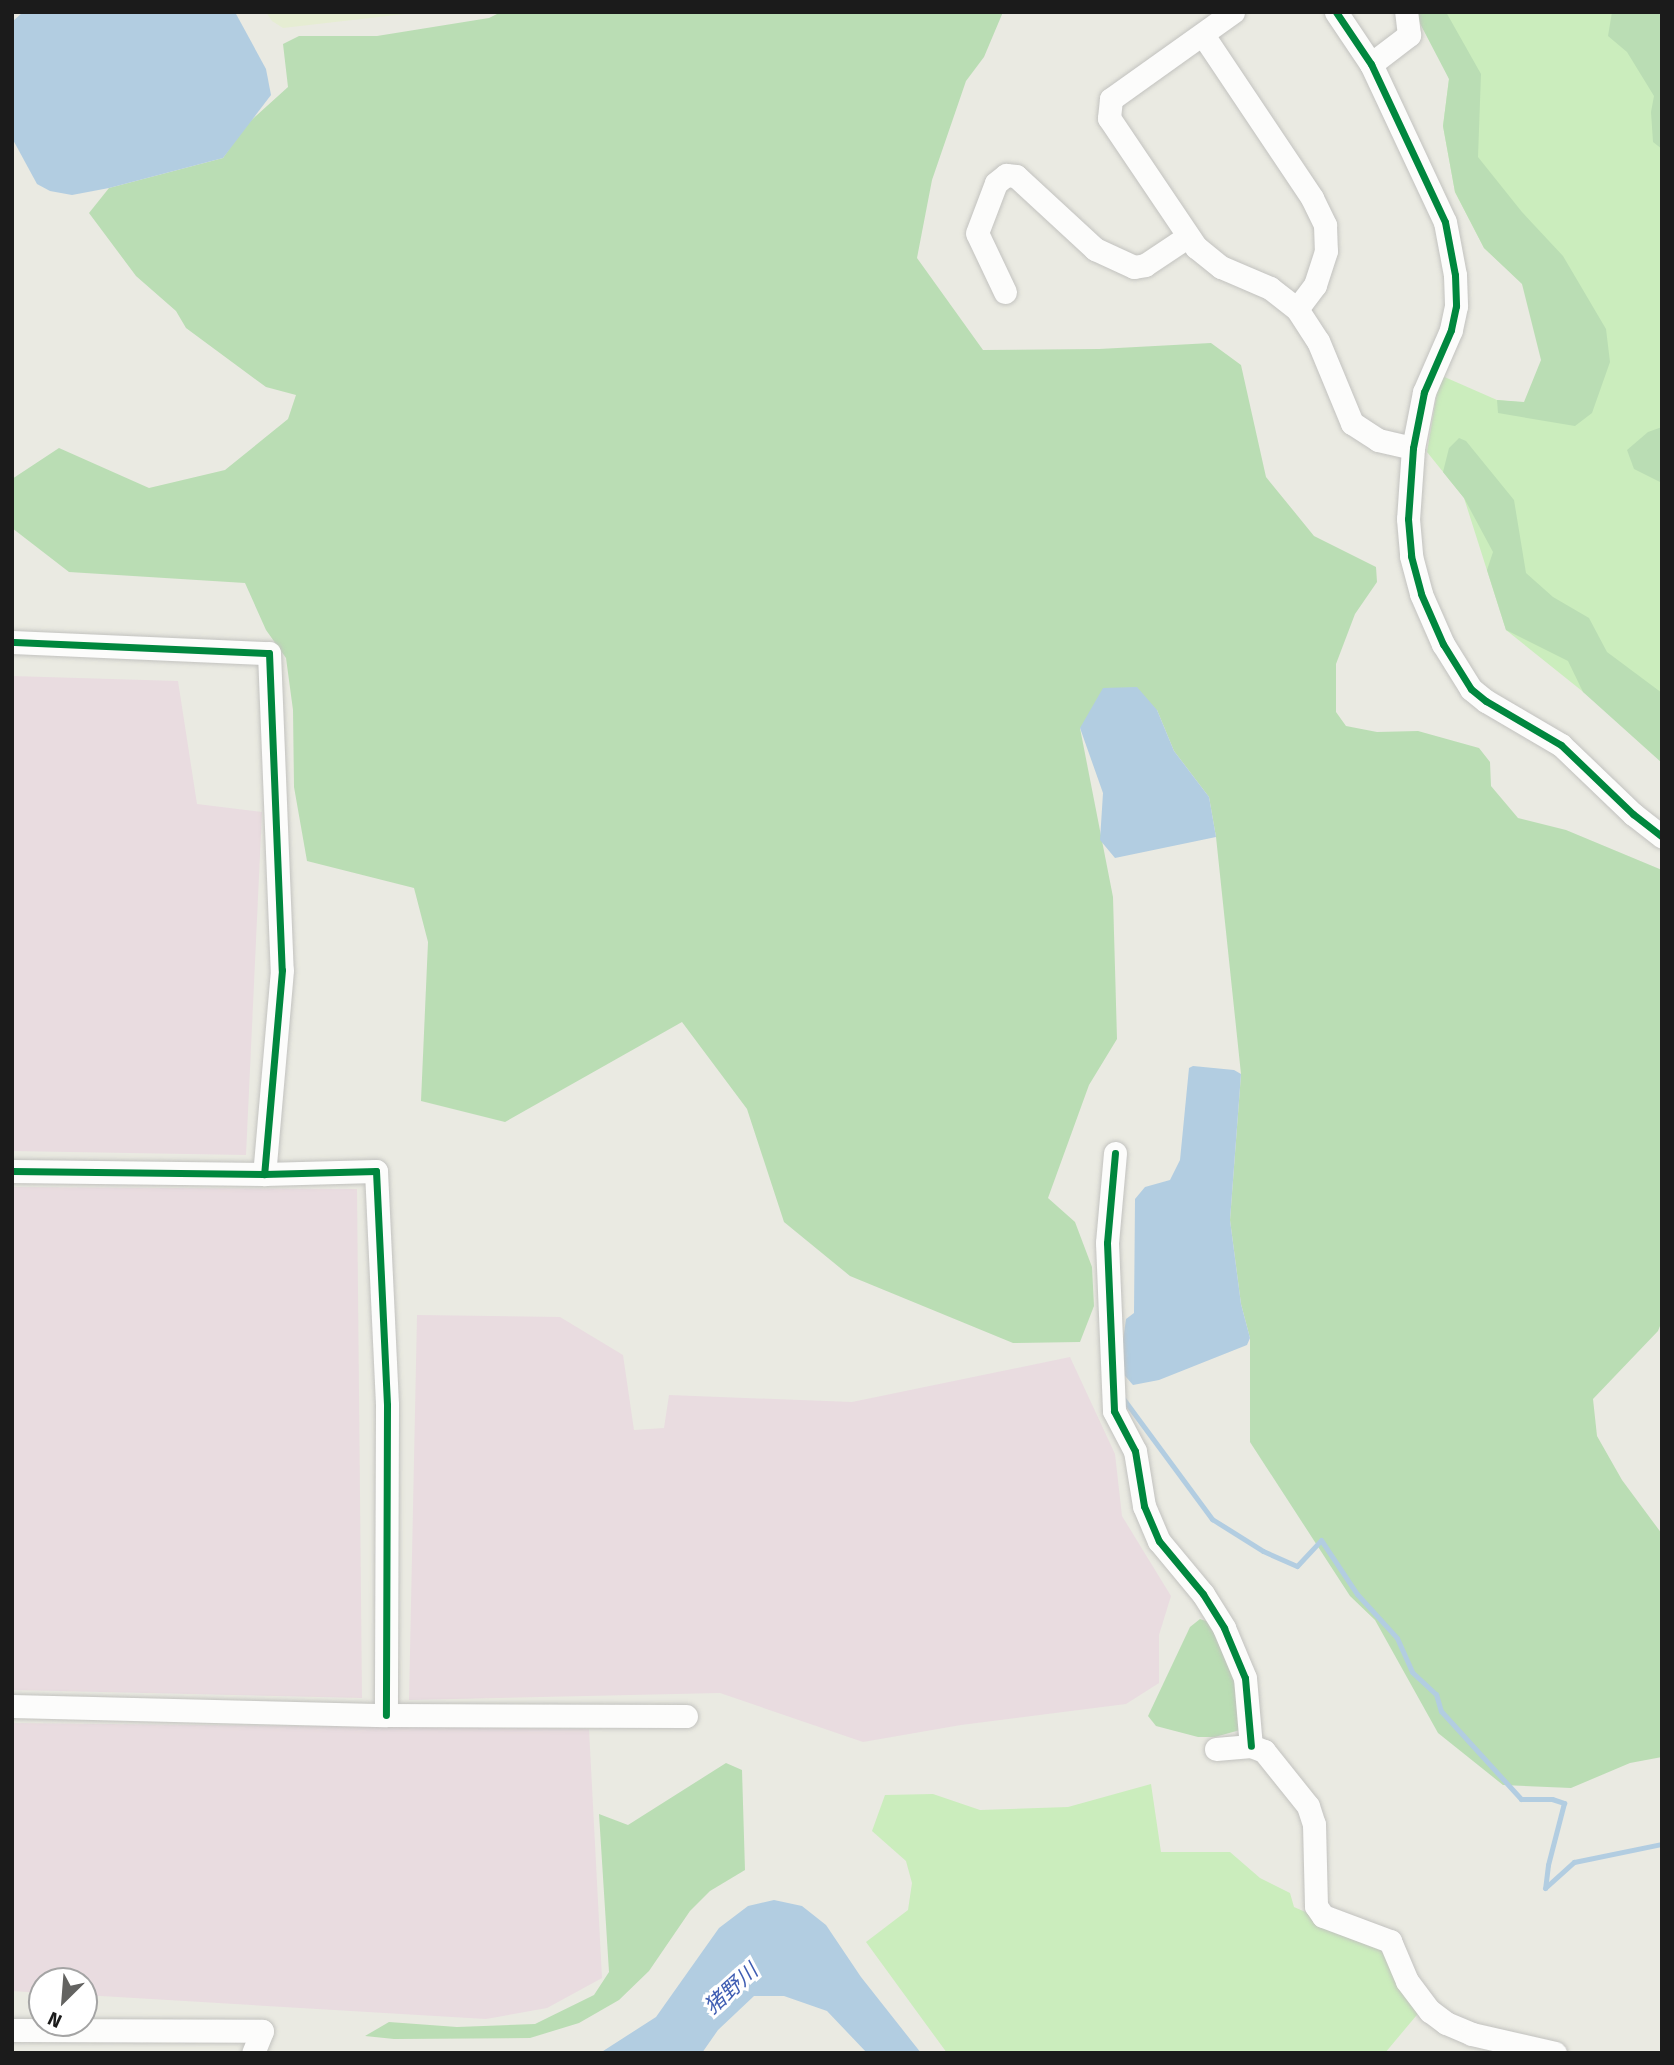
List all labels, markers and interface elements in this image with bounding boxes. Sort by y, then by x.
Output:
water label: 猪野川 [699,1959,763,2019]
north arrow [28,1967,98,2037]
text: N [44,2007,65,2033]

